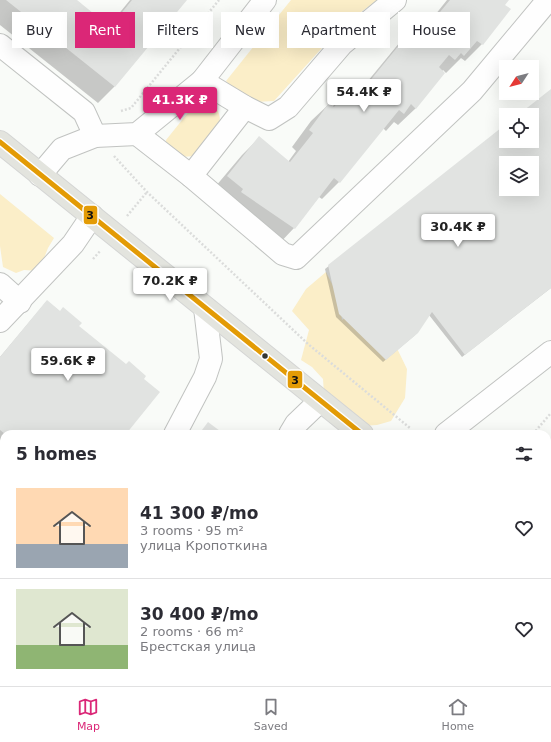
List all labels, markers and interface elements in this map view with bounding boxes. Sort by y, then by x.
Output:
chip: Buy [12,12,67,48]
chip: Rent [75,12,135,48]
chip: Filters [143,12,213,48]
chip: New [221,12,279,48]
chip: Apartment [287,12,390,48]
chip: House [398,12,470,48]
north arrow [499,60,539,100]
map controls [499,60,539,196]
pin: 54.4K ₽ [327,79,401,113]
text: 54.4K ₽ [336,84,392,99]
pin: 41.3K ₽ [143,87,217,121]
text: 41.3K ₽ [152,92,208,107]
button: locate [499,108,539,148]
button: layers [499,156,539,196]
line badge: 3 [83,205,98,225]
text: 3 [86,209,94,222]
pin: 30.4K ₽ [421,214,495,248]
text: 30.4K ₽ [430,219,486,234]
pin: 70.2K ₽ [133,268,207,302]
text: 70.2K ₽ [142,273,198,288]
pin: 59.6K ₽ [31,348,105,382]
unlabelled marker [260,351,270,361]
text: 59.6K ₽ [40,353,96,368]
line badge: 3 [287,370,303,389]
text: 3 [291,374,299,387]
icon: filters [513,443,535,465]
text: 5 homes [16,444,97,464]
text: 41 300 ₽/mo [140,503,258,523]
icon: home [48,504,96,552]
icon: heart [513,517,535,539]
text: 3 rooms · 95 m² [140,523,244,538]
text: улица Кропоткина [140,538,268,553]
text: 30 400 ₽/mo [140,604,258,624]
icon: home [48,605,96,653]
icon: heart [513,618,535,640]
text: 2 rooms · 66 m² [140,624,244,639]
text: Брестская улица [140,639,256,654]
tab: Map [77,696,100,733]
tab: Saved [254,696,288,733]
tab: Home [442,696,474,733]

